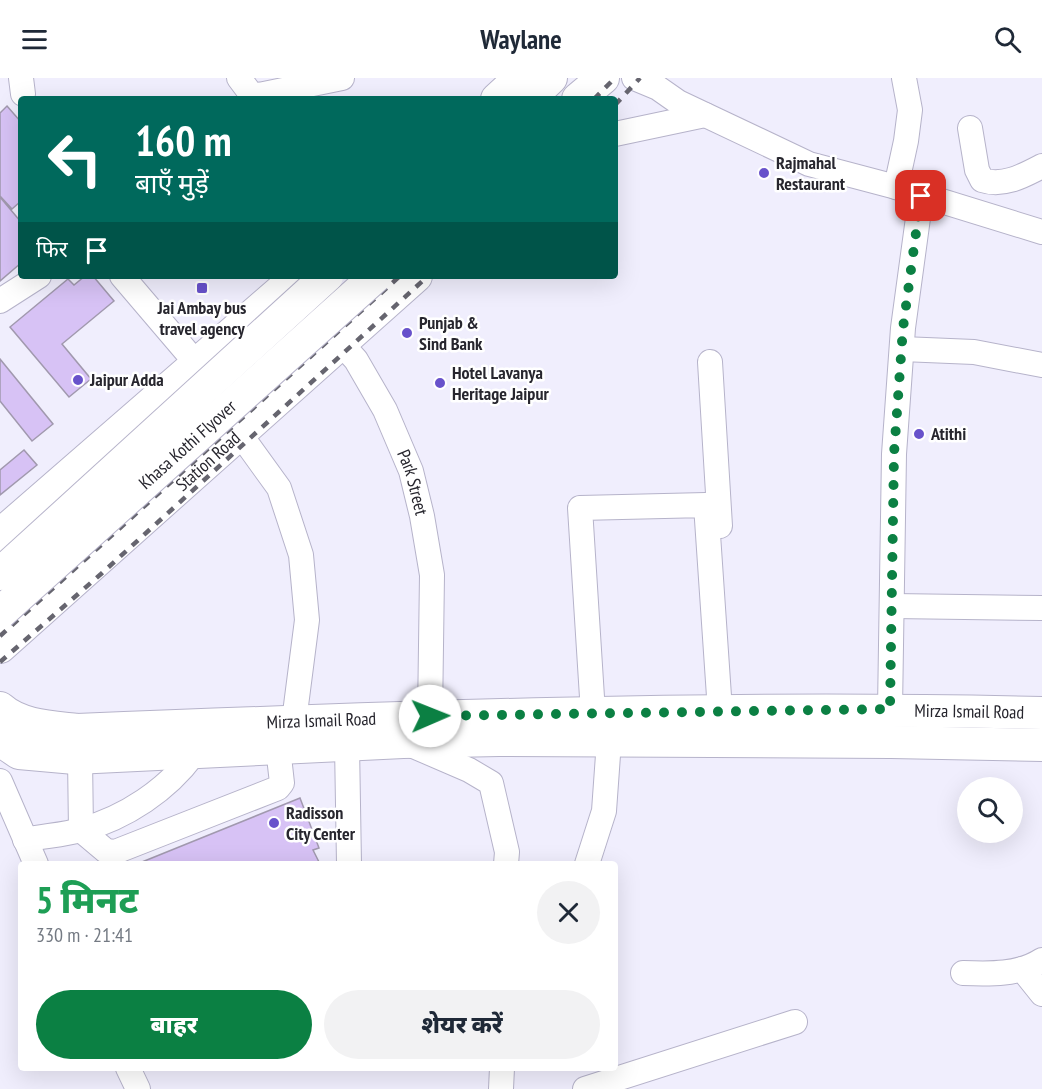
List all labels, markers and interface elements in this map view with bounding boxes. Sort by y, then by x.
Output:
text: Waylane [480,22,562,56]
icon: menu [18,23,51,56]
icon: search [991,23,1024,56]
text: 160 m [135,113,232,168]
icon: left [36,120,114,198]
place label: Rajmahal Restaurant [776,151,846,195]
text: बाएँ मुड़ें [135,166,209,200]
marker: Rajmahal Restaurant [757,166,771,180]
pin [895,170,946,221]
icon: arrive [904,179,937,212]
icon: arrive [80,234,113,267]
text: फिर [36,235,68,263]
marker: Jai Ambay bus travel agency [195,281,209,295]
place label: Jai Ambay bus travel agency [157,296,246,340]
place label: Punjab & Sind Bank [419,311,483,355]
marker: Punjab & Sind Bank [400,326,414,340]
place label: Hotel Lavanya Heritage Jaipur [452,361,549,405]
place label: Jaipur Adda [89,368,164,391]
marker: Jaipur Adda [71,373,85,387]
marker: Hotel Lavanya Heritage Jaipur [433,376,447,390]
street label: Khasa Kothi Flyover [134,395,241,494]
place label: Atithi [930,422,966,445]
street label: Station Road [171,426,245,496]
marker: Atithi [912,427,926,441]
street label: Park Street [392,446,433,518]
position arrow [398,684,462,748]
street label: Mirza Ismail Road [914,699,1024,724]
street label: Mirza Ismail Road [266,707,377,734]
map controls [957,777,1023,843]
button: search [957,777,1023,843]
place label: Radisson City Center [286,801,356,845]
marker: Radisson City Center [267,816,281,830]
text: 5 मिनट [36,876,138,923]
button: close [537,881,600,944]
text: 330 m · 21:41 [36,922,133,948]
button: बाहर [36,990,312,1059]
button: शेयर करें [324,990,600,1059]

